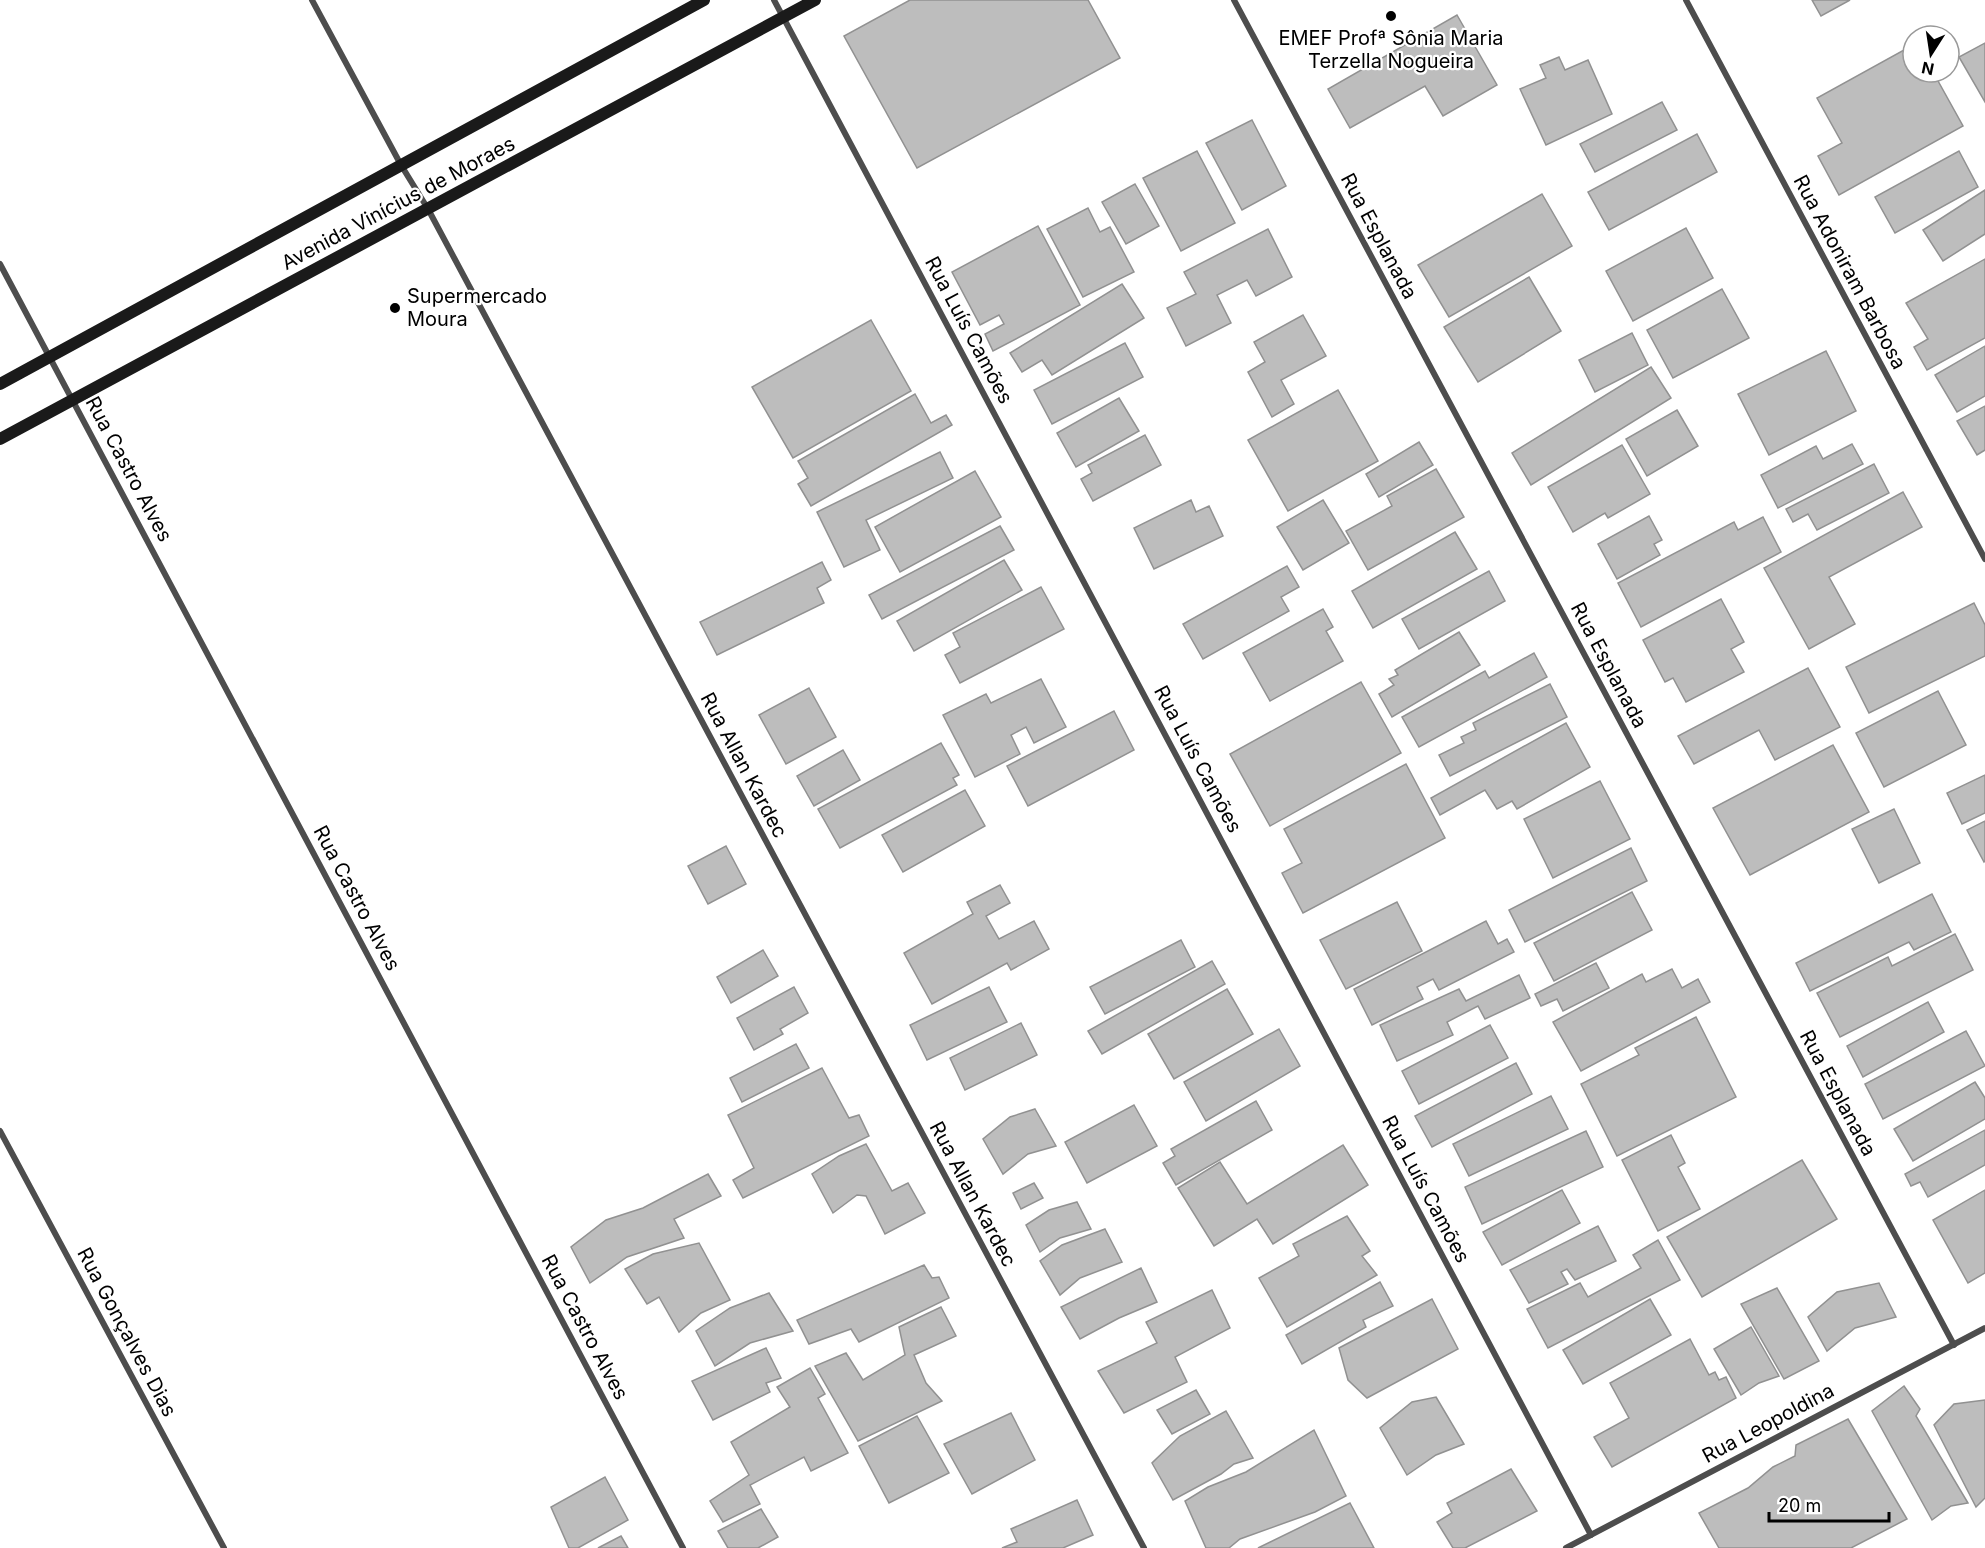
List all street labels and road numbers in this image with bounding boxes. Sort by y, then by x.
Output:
street label: Avenida Vinícius de Moraes [277,131,519,275]
street label: Rua Esplanada [1336,169,1422,303]
street label: Rua Adoniram Barbosa [1789,171,1911,373]
street label: Rua Luís Camões [920,252,1018,408]
street label: Rua Castro Alves [81,392,177,546]
street label: Rua Esplanada [1566,598,1652,732]
street label: Rua Luís Camões [1149,681,1247,837]
street label: Rua Allan Kardec [696,688,792,842]
street label: Rua Castro Alves [309,821,405,975]
street label: Rua Esplanada [1795,1026,1881,1160]
street label: Rua Luís Camões [1377,1111,1475,1267]
street label: Rua Allan Kardec [925,1117,1021,1271]
street label: Rua Gonçalves Dias [72,1243,182,1421]
street label: Rua Castro Alves [537,1250,633,1404]
street label: Rua Leopoldina [1698,1378,1838,1468]

